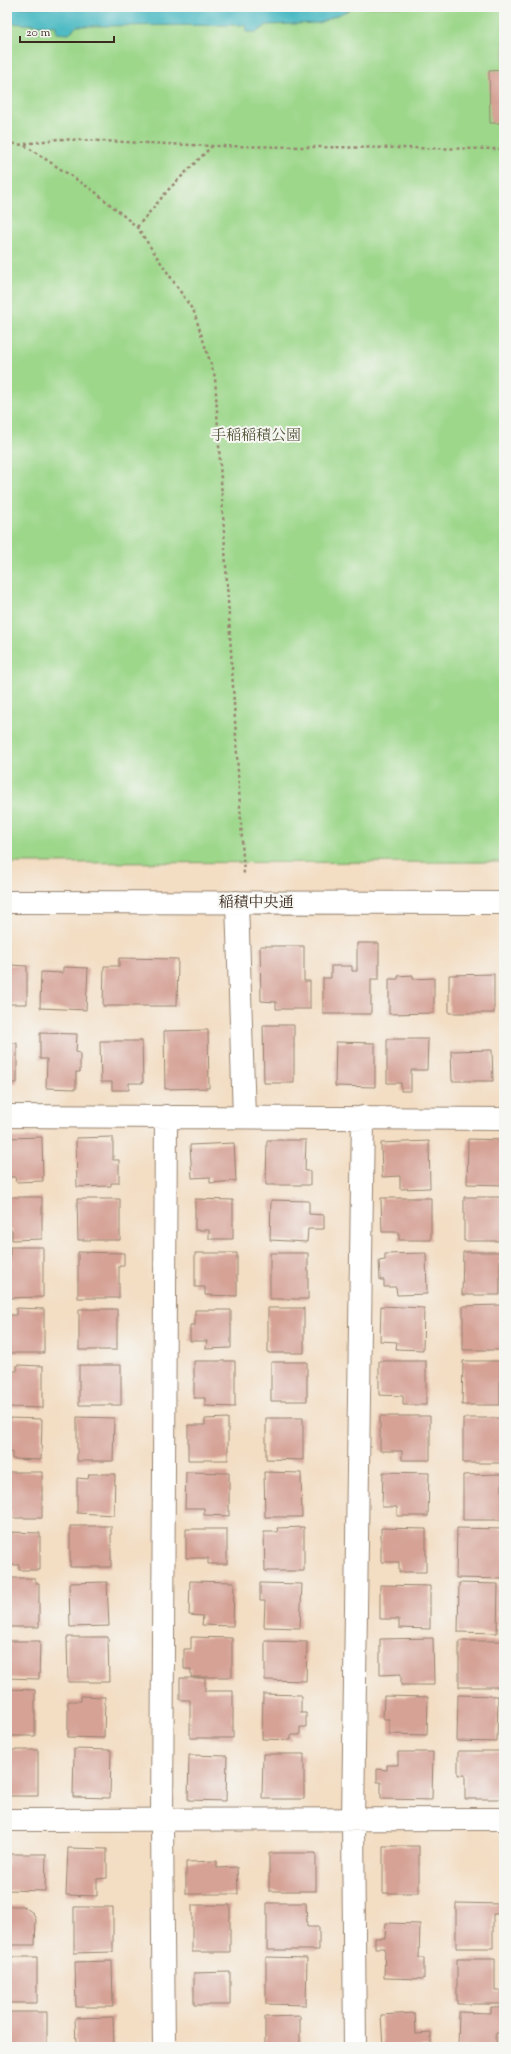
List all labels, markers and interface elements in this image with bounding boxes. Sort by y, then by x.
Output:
scale bar [20,18,114,44]
text: 20 m [26,24,51,42]
park label: 手稲稲積公園 [211,426,301,447]
street label: 稲積中央通 [218,893,294,914]

